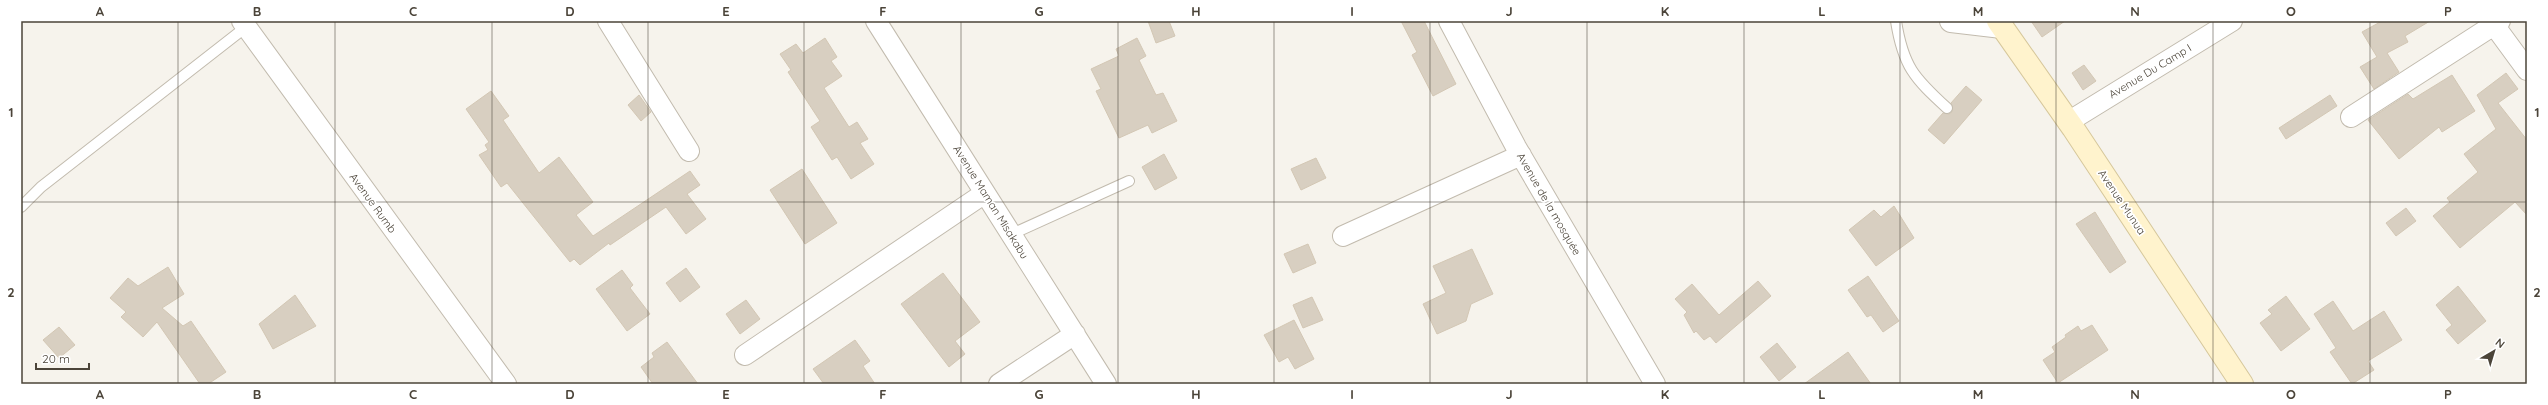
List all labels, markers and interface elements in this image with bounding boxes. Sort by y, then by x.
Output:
text: A [96,3,105,19]
text: B [253,3,261,19]
text: C [409,3,417,19]
text: D [565,3,575,19]
text: E [722,3,730,19]
text: F [879,3,887,19]
text: G [1034,3,1044,19]
text: H [1191,3,1201,19]
text: I [1350,3,1354,19]
text: J [1505,3,1513,19]
text: K [1661,3,1670,19]
text: L [1818,3,1826,19]
text: M [1973,3,1983,19]
text: N [2130,3,2140,19]
text: O [2286,3,2296,19]
text: P [2444,3,2452,19]
street label: Avenue Du Camp I [2106,41,2194,101]
text: 1 [8,104,14,120]
text: 1 [2534,104,2540,120]
street label: Avenue Maman Misakabu [950,143,1032,261]
street label: Avenue de la mosquée [1514,150,1584,258]
street label: Avenue Munua [2095,167,2149,237]
street label: Avenue Rumb [347,170,400,236]
text: 2 [7,284,15,300]
text: 2 [2533,284,2541,300]
north arrow [2474,331,2514,371]
text: N [2493,335,2508,351]
scale bar [36,345,89,371]
text: 20 m [42,351,70,366]
text: A [96,386,105,402]
text: B [253,386,261,402]
text: C [409,386,417,402]
text: D [565,386,575,402]
text: E [722,386,730,402]
text: F [879,386,887,402]
text: G [1034,386,1044,402]
text: H [1191,386,1201,402]
text: I [1350,386,1354,402]
text: J [1505,386,1513,402]
text: K [1661,386,1670,402]
text: L [1818,386,1826,402]
text: M [1973,386,1983,402]
text: N [2130,386,2140,402]
text: O [2286,386,2296,402]
text: P [2444,386,2452,402]

